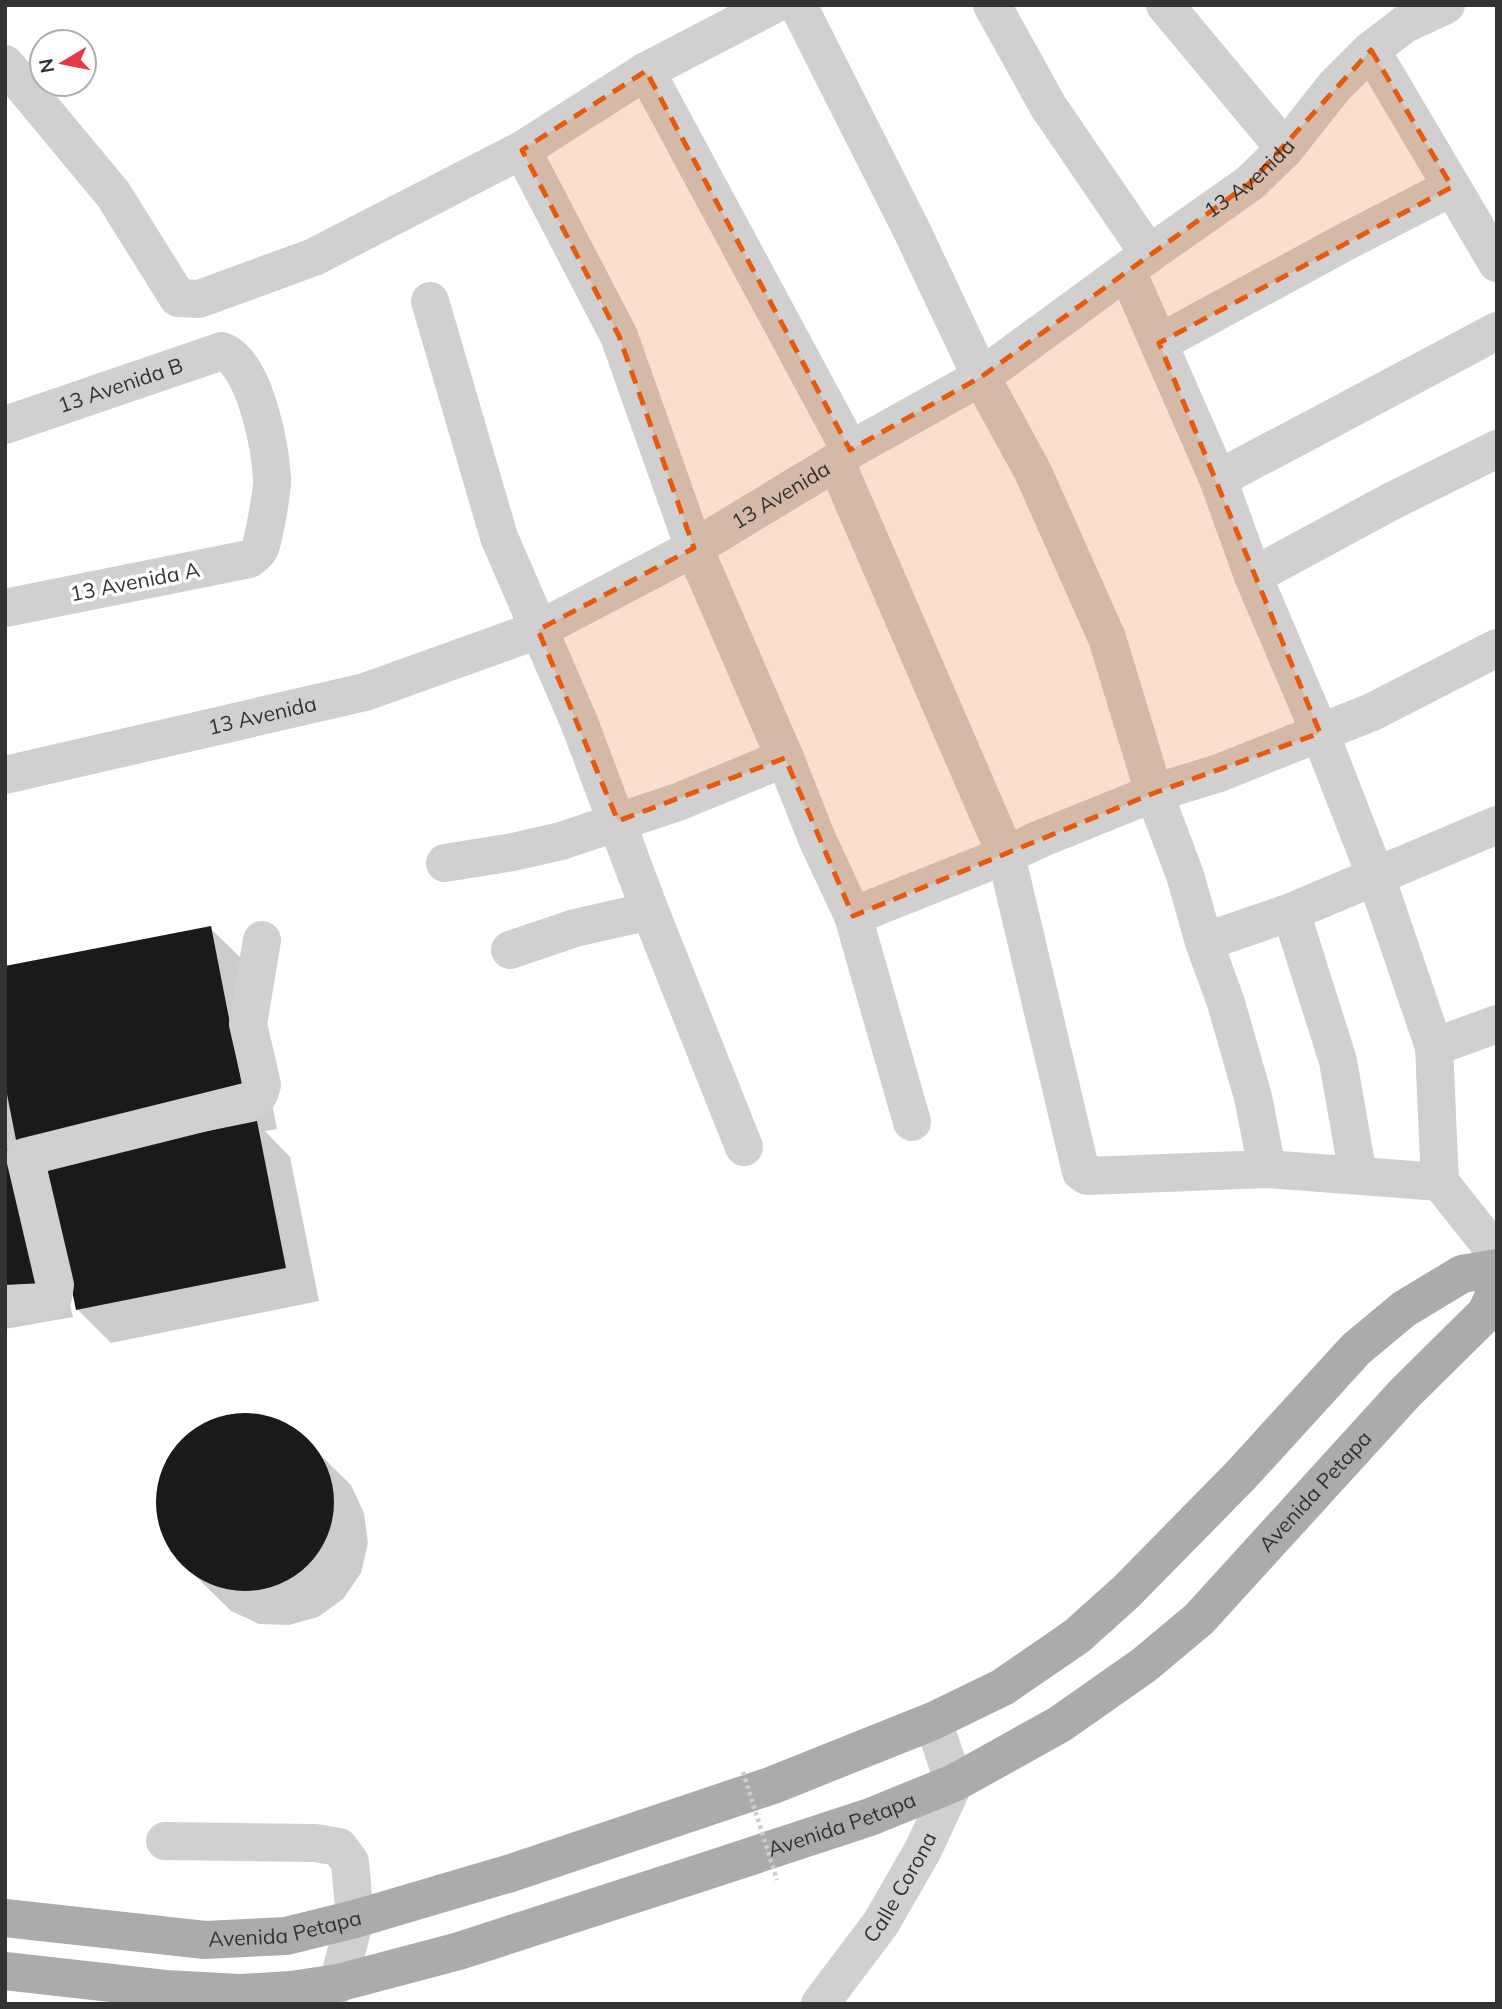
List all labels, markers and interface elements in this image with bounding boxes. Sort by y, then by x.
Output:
north arrow [28,28,98,98]
text: N [33,57,59,75]
street label: 13 Avenida [1199,133,1300,223]
street label: 13 Avenida B [54,351,186,418]
street label: 13 Avenida [726,455,834,534]
street label: 13 Avenida A [68,556,202,606]
street label: 13 Avenida [205,690,319,740]
street label: Avenida Petapa [1253,1425,1376,1557]
street label: Avenida Petapa [764,1786,919,1862]
street label: Calle Corona [857,1828,942,1947]
street label: Avenida Petapa [208,1904,364,1952]

